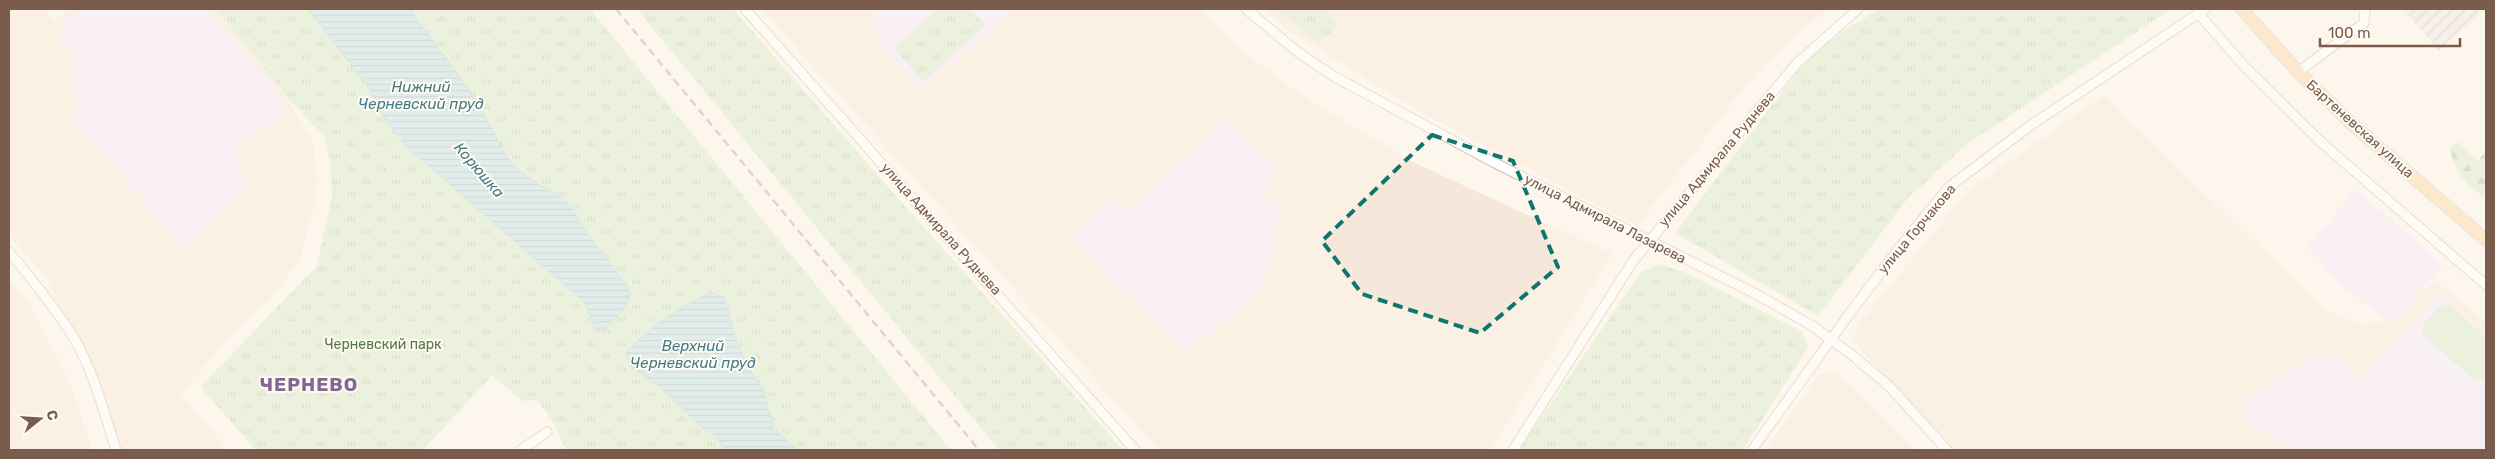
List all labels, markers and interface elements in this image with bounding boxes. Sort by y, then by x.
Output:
scale bar [2320,15,2460,47]
text: 100 m [2328,24,2370,42]
street label: Бартеневская улица [2303,76,2417,182]
water label: Нижний Черневский пруд [358,78,484,113]
street label: улица Адмирала Руднева [1655,88,1779,230]
water label: Корюшка [450,139,508,201]
street label: улица Адмирала Руднева [877,159,1005,299]
street label: улица Адмирала Лазарева [1521,171,1689,267]
street label: улица Горчакова [1875,181,1959,277]
park label: Черневский парк [324,336,442,353]
water label: Верхний Черневский пруд [630,337,756,372]
district label: ЧЕРНЕВО [260,373,358,396]
north arrow [15,394,65,444]
text: С [42,408,62,423]

